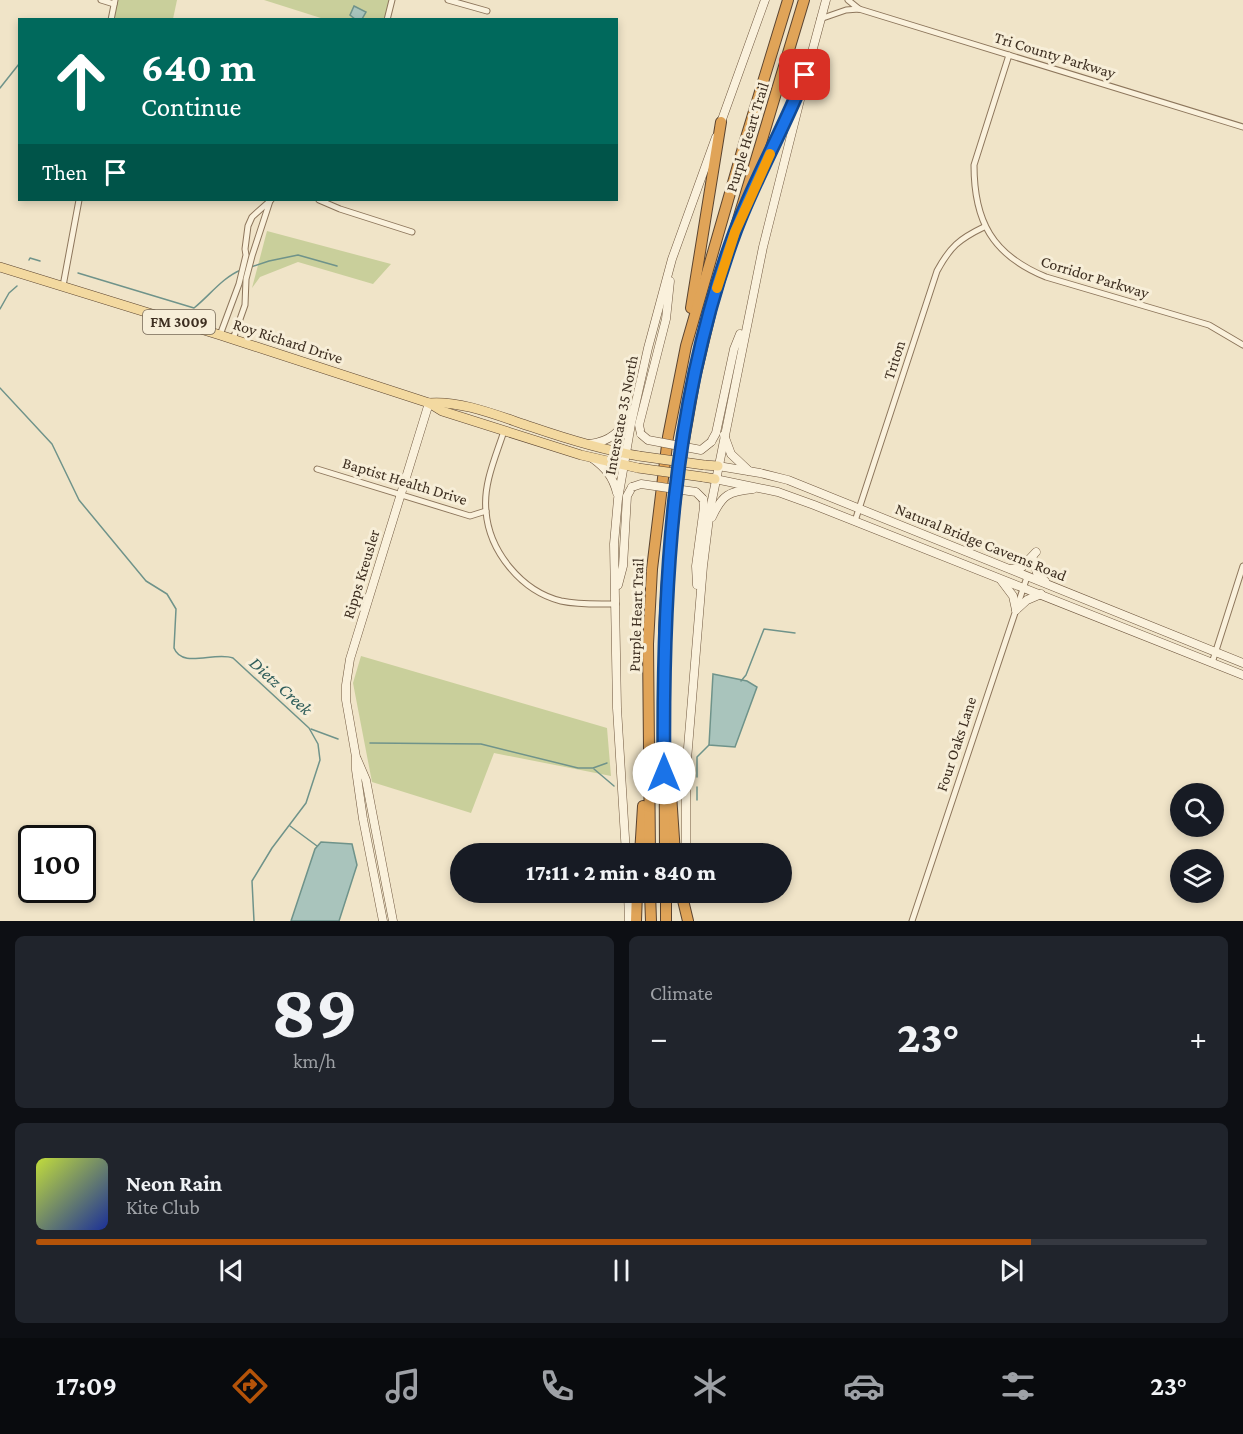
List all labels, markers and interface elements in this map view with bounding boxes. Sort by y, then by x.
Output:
street label: Tri County Parkway [992,28,1118,83]
icon: ahead [42,42,120,120]
text: 640 m [141,43,256,90]
pin [779,49,830,100]
icon: arrive [788,58,821,91]
street label: Purple Heart Trail [722,80,773,194]
text: Continue [141,92,241,122]
icon: arrive [99,156,132,189]
text: Then [42,160,87,185]
street label: Corridor Parkway [1038,252,1152,303]
road number: FM 3009 [143,310,215,334]
street label: Roy Richard Drive [231,315,345,368]
street label: Triton [880,338,908,382]
street label: Interstate 35 North [601,353,641,476]
street label: Baptist Health Drive [340,454,469,509]
street label: Natural Bridge Caverns Road [892,500,1070,585]
street label: Ripps Kreusler [339,527,384,621]
street label: Purple Heart Trail [626,558,647,672]
water label: Dietz Creek [246,653,317,720]
street label: Four Oaks Lane [933,694,979,794]
position arrow [632,741,696,805]
map controls [1170,783,1224,903]
button: search [1170,783,1224,837]
speed limit sign: 100 [18,825,96,903]
button: layers [1170,849,1224,903]
text: 17:11 · 2 min · 840 m [526,860,716,885]
text: 89 [271,967,358,1054]
text: Climate [650,982,713,1004]
text: 23° [897,1012,960,1062]
text: − [650,1019,667,1056]
text: + [1190,1019,1207,1056]
text: km/h [293,1050,336,1072]
text: Neon Rain [126,1171,222,1196]
text: Kite Club [126,1196,200,1218]
icon: previous [215,1254,248,1287]
icon: pause [605,1254,638,1287]
icon: next [995,1254,1028,1287]
icon: directions [229,1365,271,1407]
icon: music [382,1365,424,1407]
icon: phone [536,1365,578,1407]
icon: climate [689,1365,731,1407]
icon: car [843,1365,885,1407]
icon: filters [997,1365,1039,1407]
text: 17:09 [56,1371,117,1401]
text: 23° [1150,1371,1187,1401]

